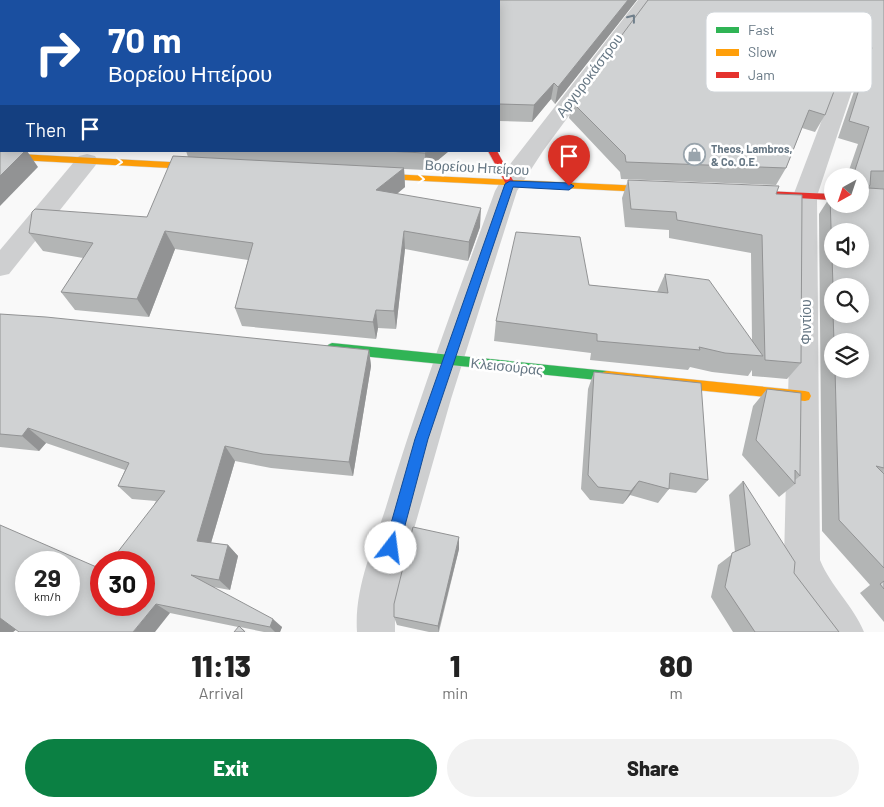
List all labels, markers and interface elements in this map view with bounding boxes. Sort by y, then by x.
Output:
legend [706,12,872,92]
one-way arrow [626,14,635,24]
text: 70 m [108,18,182,60]
icon: right [25,20,90,85]
text: Fast [748,21,774,38]
street label: Αργυροκάστρου [552,30,626,120]
text: Slow [748,43,777,60]
text: Βορείου Ηπείρου [108,60,272,86]
text: Jam [748,66,775,83]
icon: arrive [76,115,104,143]
text: Then [25,118,66,141]
pin [548,135,590,186]
icon: arrive [555,142,583,170]
shop icon: Theos, Lambros, & Co. O.E. [683,142,707,166]
place label: Theos, Lambros, & Co. O.E. [711,142,792,168]
street label: Βορείου Ηπείρου [424,156,530,178]
one-way arrow [115,157,123,168]
north arrow [824,168,869,212]
map controls [824,168,869,378]
one-way arrow [417,174,425,185]
button: sound [824,223,869,268]
button: search [824,278,869,323]
street label: Φιντίου [797,299,814,345]
button: layers [824,333,869,378]
street label: Κλεισούρας [470,354,544,378]
position arrow [364,521,416,573]
speed limit sign: 30 [90,551,155,616]
text: 29 [34,562,61,592]
text: km/h [34,589,61,603]
text: 11:13 [191,647,251,683]
text: 1 [450,647,460,683]
text: 80 [659,647,693,683]
text: Arrival [199,683,243,702]
text: min [442,683,468,702]
text: m [669,683,683,702]
button: Exit [25,739,437,797]
button: Share [447,739,859,797]

